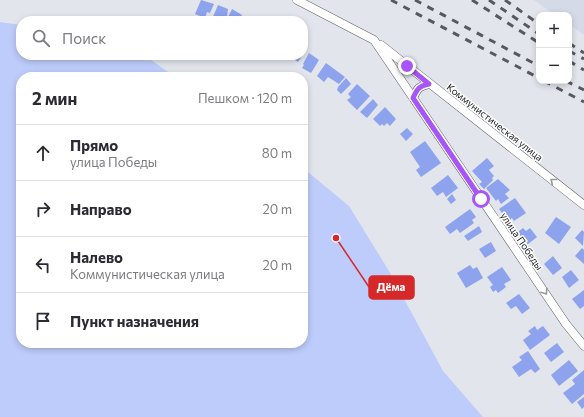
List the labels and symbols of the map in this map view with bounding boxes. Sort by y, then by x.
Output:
route end [398,57,416,75]
street label: Коммунистическая улица [444,81,546,163]
one-way arrow [551,179,558,186]
route start [472,190,490,208]
street label: улица Победы [498,210,546,272]
callout: Дёма [369,276,414,299]
text: Дёма [377,280,406,293]
one-way arrow [540,288,547,295]

